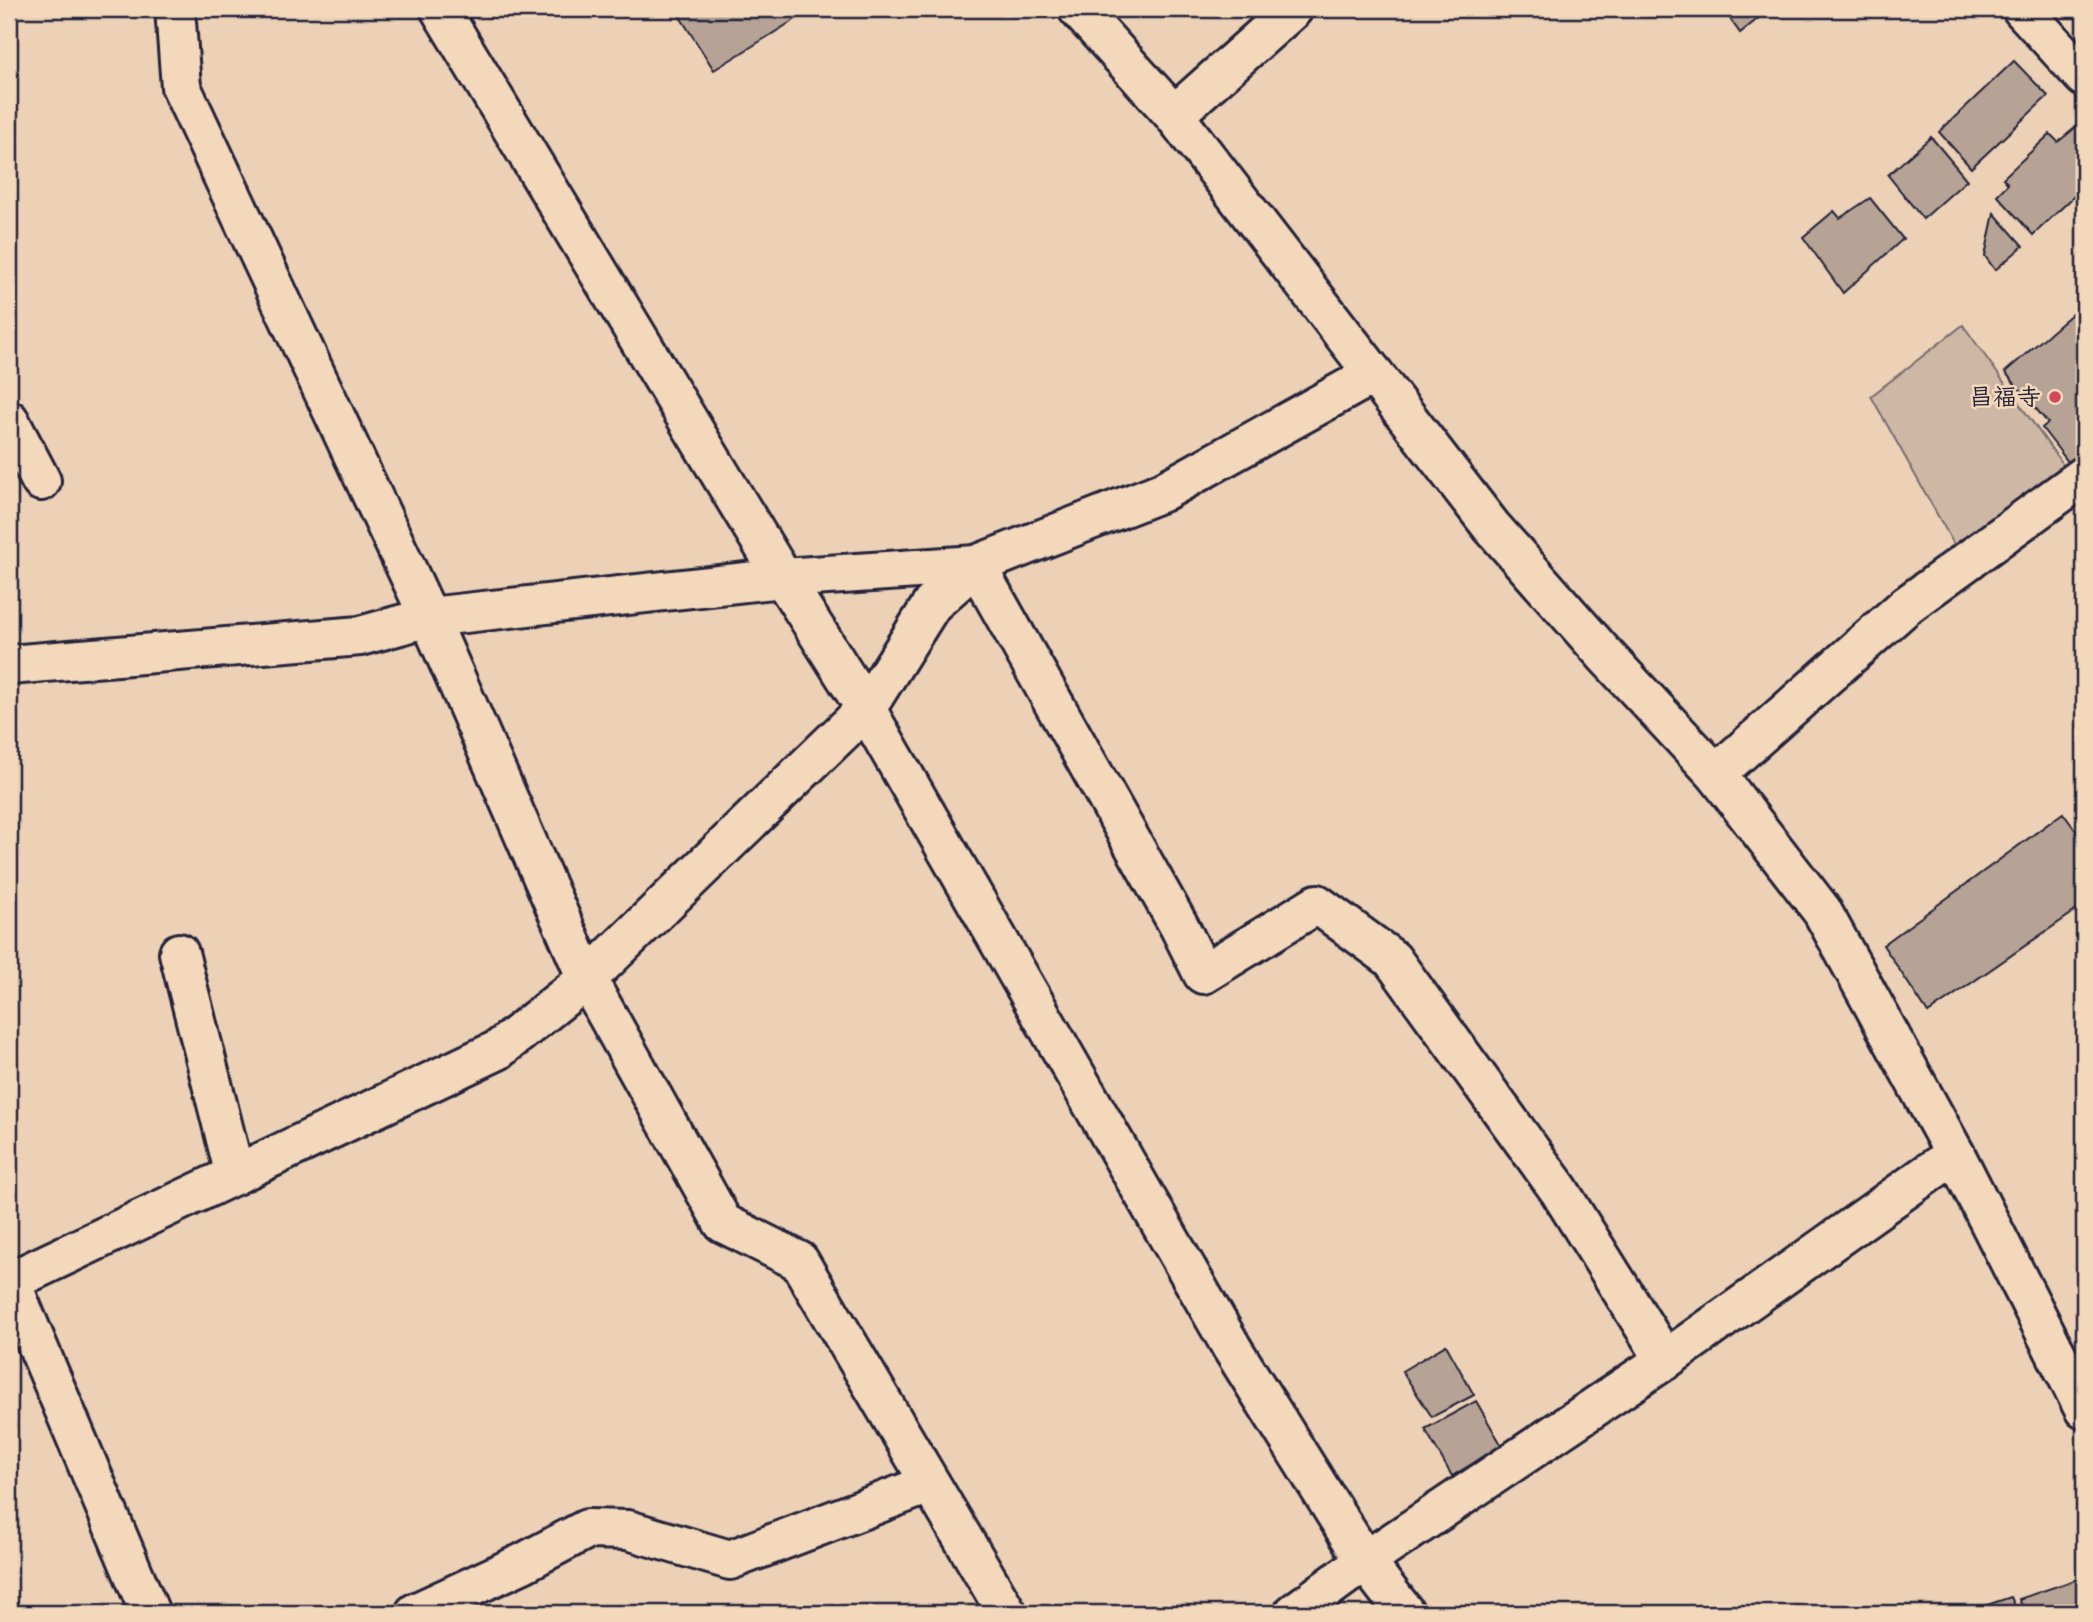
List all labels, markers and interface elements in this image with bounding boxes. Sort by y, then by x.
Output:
place label: 昌福寺 [1969,382,2041,411]
marker: 昌福寺 [2047,389,2063,405]

